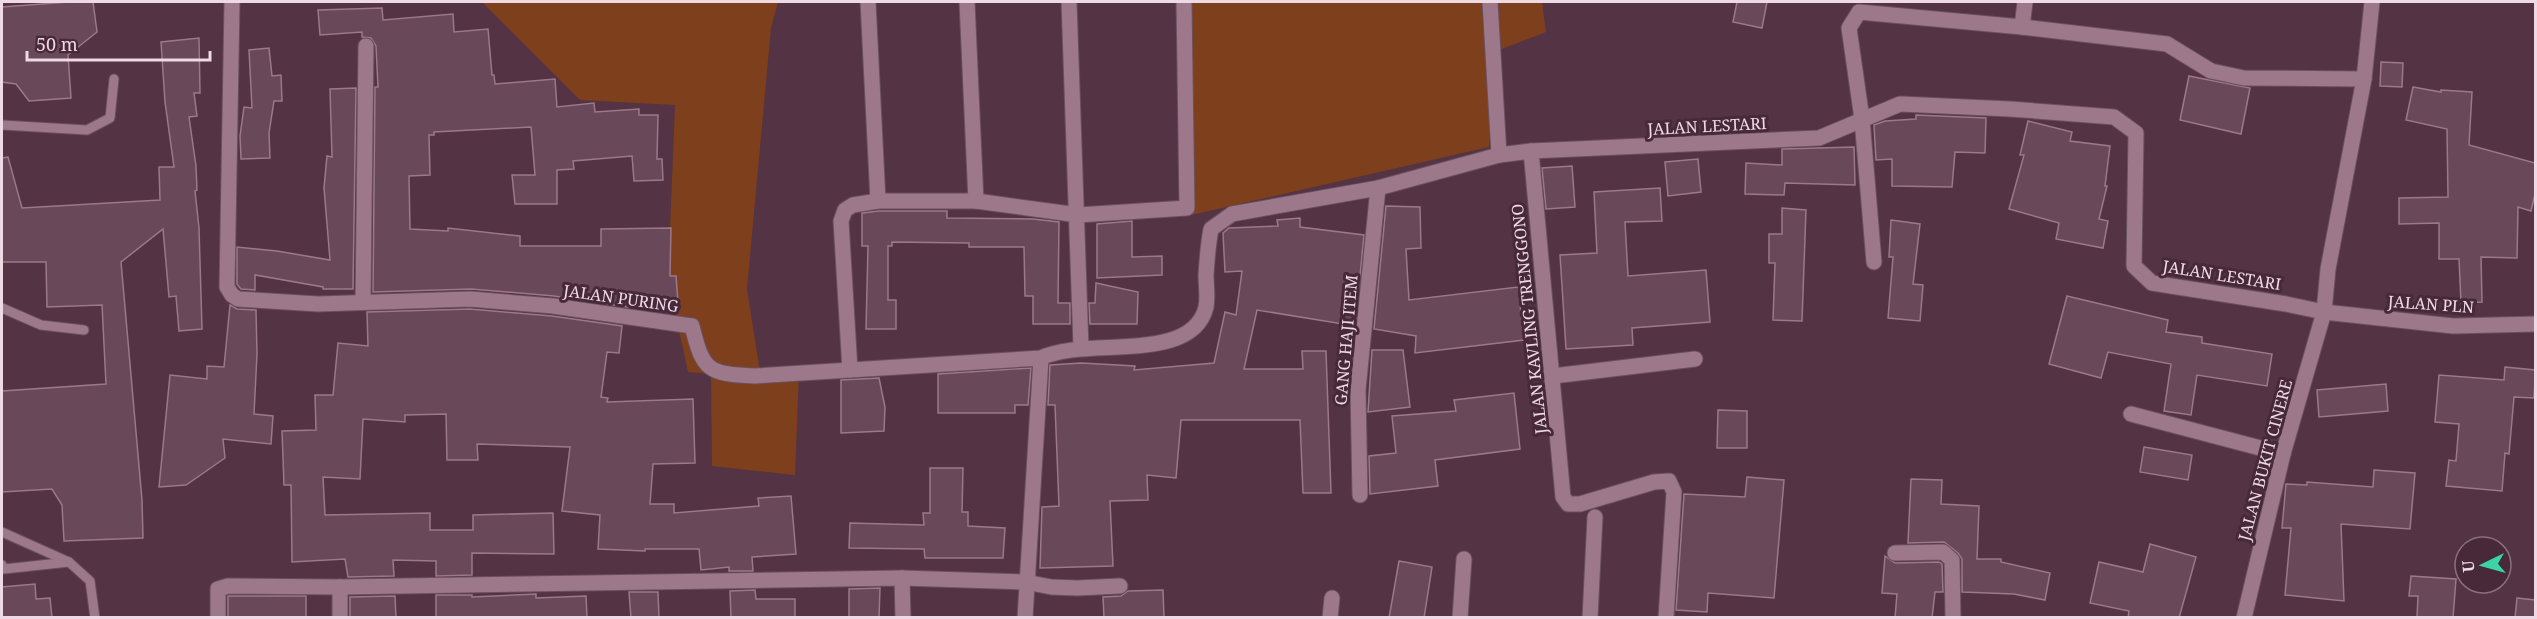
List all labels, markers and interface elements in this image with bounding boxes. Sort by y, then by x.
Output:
scale bar [27,24,210,62]
text: 50 m [36,32,78,56]
street label: JALAN LESTARI [1646,112,1767,140]
street label: JALAN KAVLING TRENGGONO [1506,203,1552,436]
street label: JALAN LESTARI [2160,255,2283,295]
street label: GANG HAJI ITEM [1329,274,1363,406]
street label: JALAN PURING [561,279,680,317]
street label: JALAN PLN [2386,290,2475,318]
street label: JALAN BUKIT CINERE [2233,377,2297,544]
north arrow [2453,535,2513,595]
text: U [2457,559,2480,573]

